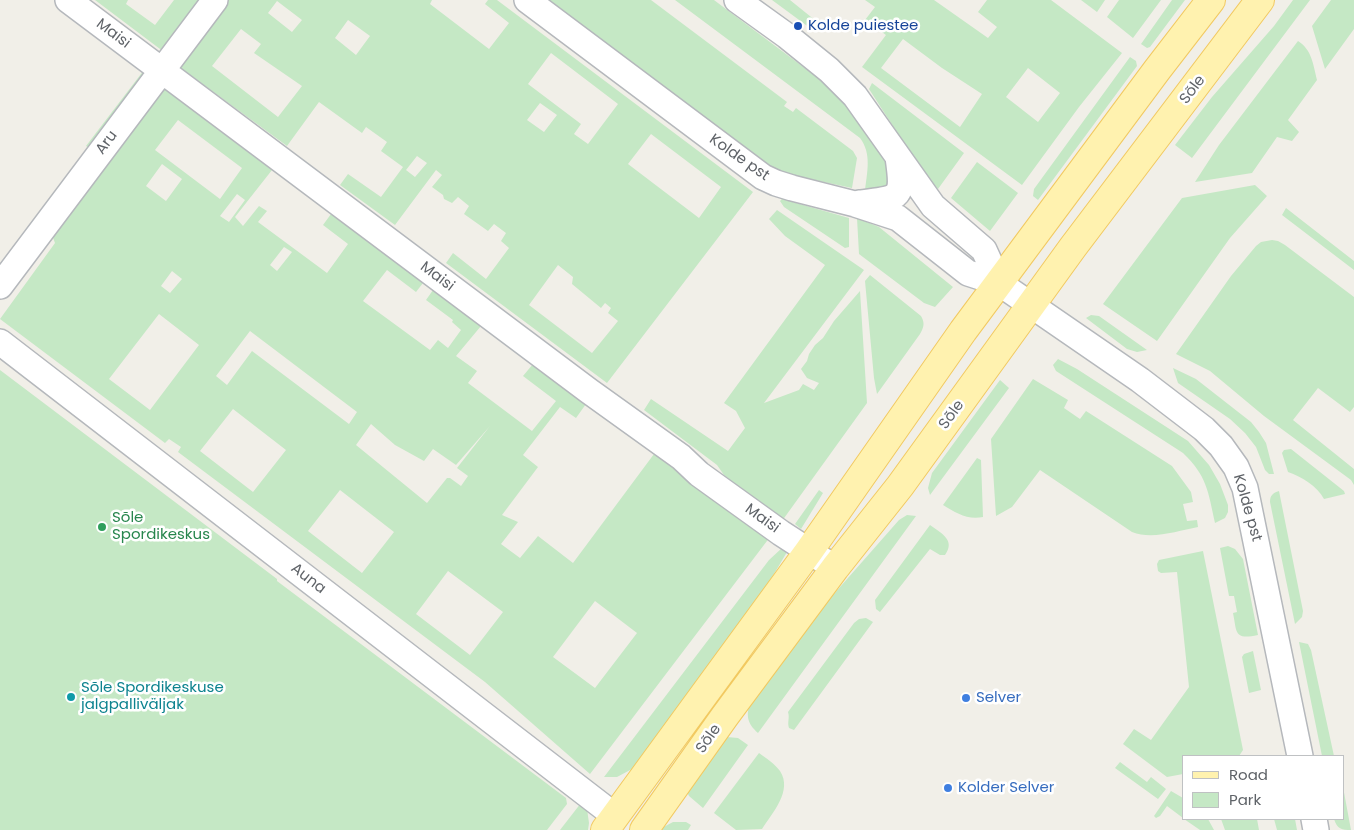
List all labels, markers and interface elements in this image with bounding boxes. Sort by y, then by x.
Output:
street label: Maisi [92,15,134,53]
place label: Kolde puiestee [808,17,918,35]
marker: Kolde puiestee [792,20,804,32]
street label: Sõle [1176,72,1210,108]
street label: Aru [92,127,122,159]
street label: Kolde pst [706,131,772,185]
street label: Maisi [416,258,458,296]
street label: Sõle [935,397,969,433]
street label: Kolde pst [1229,472,1265,544]
street label: Maisi [741,500,783,538]
place label: Sõle Spordikeskus [112,509,210,544]
marker: Sõle Spordikeskus [96,521,108,533]
street label: Auna [287,560,329,598]
place label: Sõle Spordikeskuse jalgpalliväljak [81,679,224,714]
place label: Selver [976,689,1021,707]
marker: Sõle Spordikeskuse jalgpalliväljak [65,691,77,703]
marker: Selver [960,692,972,704]
street label: Sõle [693,721,725,757]
legend [1182,755,1344,820]
text: Road [1229,764,1268,785]
place label: Kolder Selver [958,779,1054,797]
marker: Kolder Selver [942,782,954,794]
text: Park [1229,789,1261,810]

